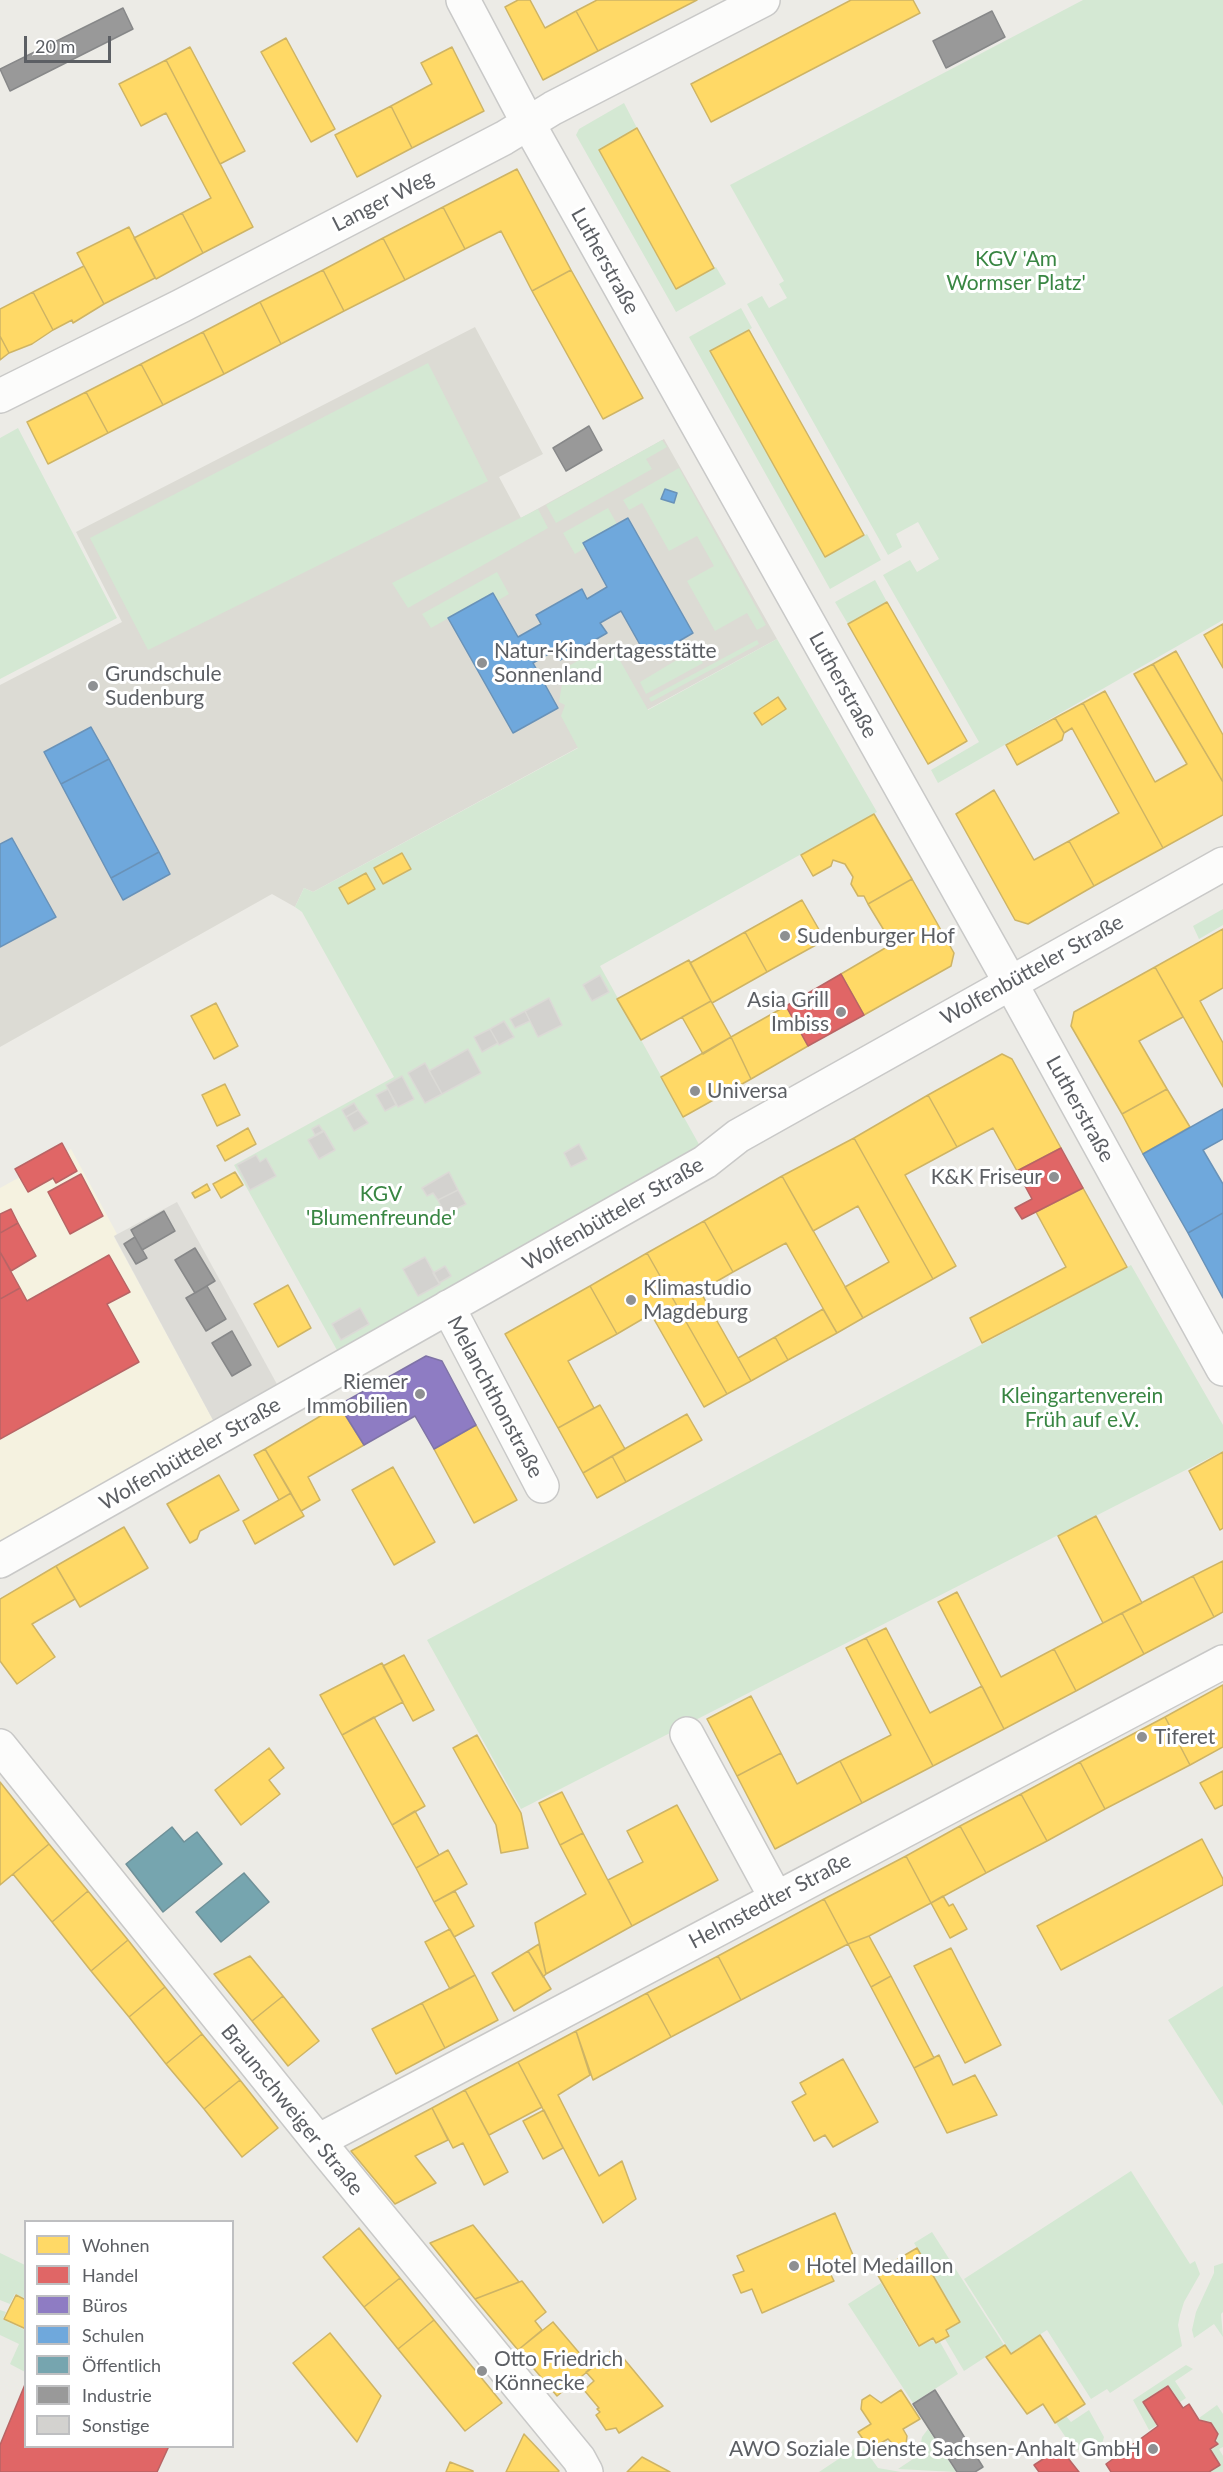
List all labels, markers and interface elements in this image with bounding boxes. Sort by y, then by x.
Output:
scale bar [27,24,114,62]
text: 20 m [35,35,75,57]
street label: Langer Weg [328,165,438,237]
street label: Lutherstraße [565,203,645,319]
park label: KGV 'Am Wormser Platz' [946,246,1086,296]
street label: Lutherstraße [803,627,883,743]
place label: Natur-Kindertagesstätte Sonnenland [494,638,717,688]
marker: Natur-Kindertagesstätte Sonnenland [475,656,489,670]
place label: Grundschule Sudenburg [105,661,222,711]
marker: Grundschule Sudenburg [86,679,100,693]
street label: Wolfenbütteler Straße [936,909,1128,1031]
place label: Sudenburger Hof [797,923,955,949]
marker: Sudenburger Hof [778,929,792,943]
place label: Asia Grill Imbiss [747,987,829,1037]
marker: Asia Grill Imbiss [834,1005,848,1019]
street label: Lutherstraße [1040,1051,1120,1167]
place label: Universa [707,1078,788,1104]
marker: Universa [688,1084,702,1098]
street label: Wolfenbütteler Straße [518,1152,708,1276]
place label: K&K Friseur [931,1164,1042,1190]
marker: K&K Friseur [1047,1170,1061,1184]
park label: KGV 'Blumenfreunde' [306,1181,456,1231]
place label: Klimastudio Magdeburg [643,1275,752,1325]
marker: Klimastudio Magdeburg [624,1293,638,1307]
street label: Melanchthonstraße [442,1312,548,1482]
place label: Riemer Immobilien [306,1369,408,1419]
park label: Kleingartenverein Früh auf e.V. [1001,1383,1163,1433]
marker: Riemer Immobilien [413,1387,427,1401]
street label: Wolfenbütteler Straße [95,1392,285,1516]
place label: Tiferet [1154,1724,1215,1750]
marker: Tiferet [1135,1730,1149,1744]
street label: Helmstedter Straße [685,1848,855,1954]
street label: Braunschweiger Straße [215,2020,369,2200]
legend [24,2220,234,2448]
text: Wohnen [82,2234,149,2256]
place label: Hotel Medaillon [806,2253,953,2279]
marker: Hotel Medaillon [787,2259,801,2273]
text: Handel [82,2264,138,2286]
text: Büros [82,2294,128,2316]
text: Schulen [82,2324,144,2346]
place label: Otto Friedrich Könnecke [494,2346,623,2396]
text: Öffentlich [82,2354,161,2376]
marker: Otto Friedrich Könnecke [475,2364,489,2378]
text: Industrie [82,2384,152,2406]
text: Sonstige [82,2414,150,2436]
place label: AWO Soziale Dienste Sachsen-Anhalt GmbH [729,2436,1141,2462]
marker: AWO Soziale Dienste Sachsen-Anhalt GmbH [1146,2442,1160,2456]

